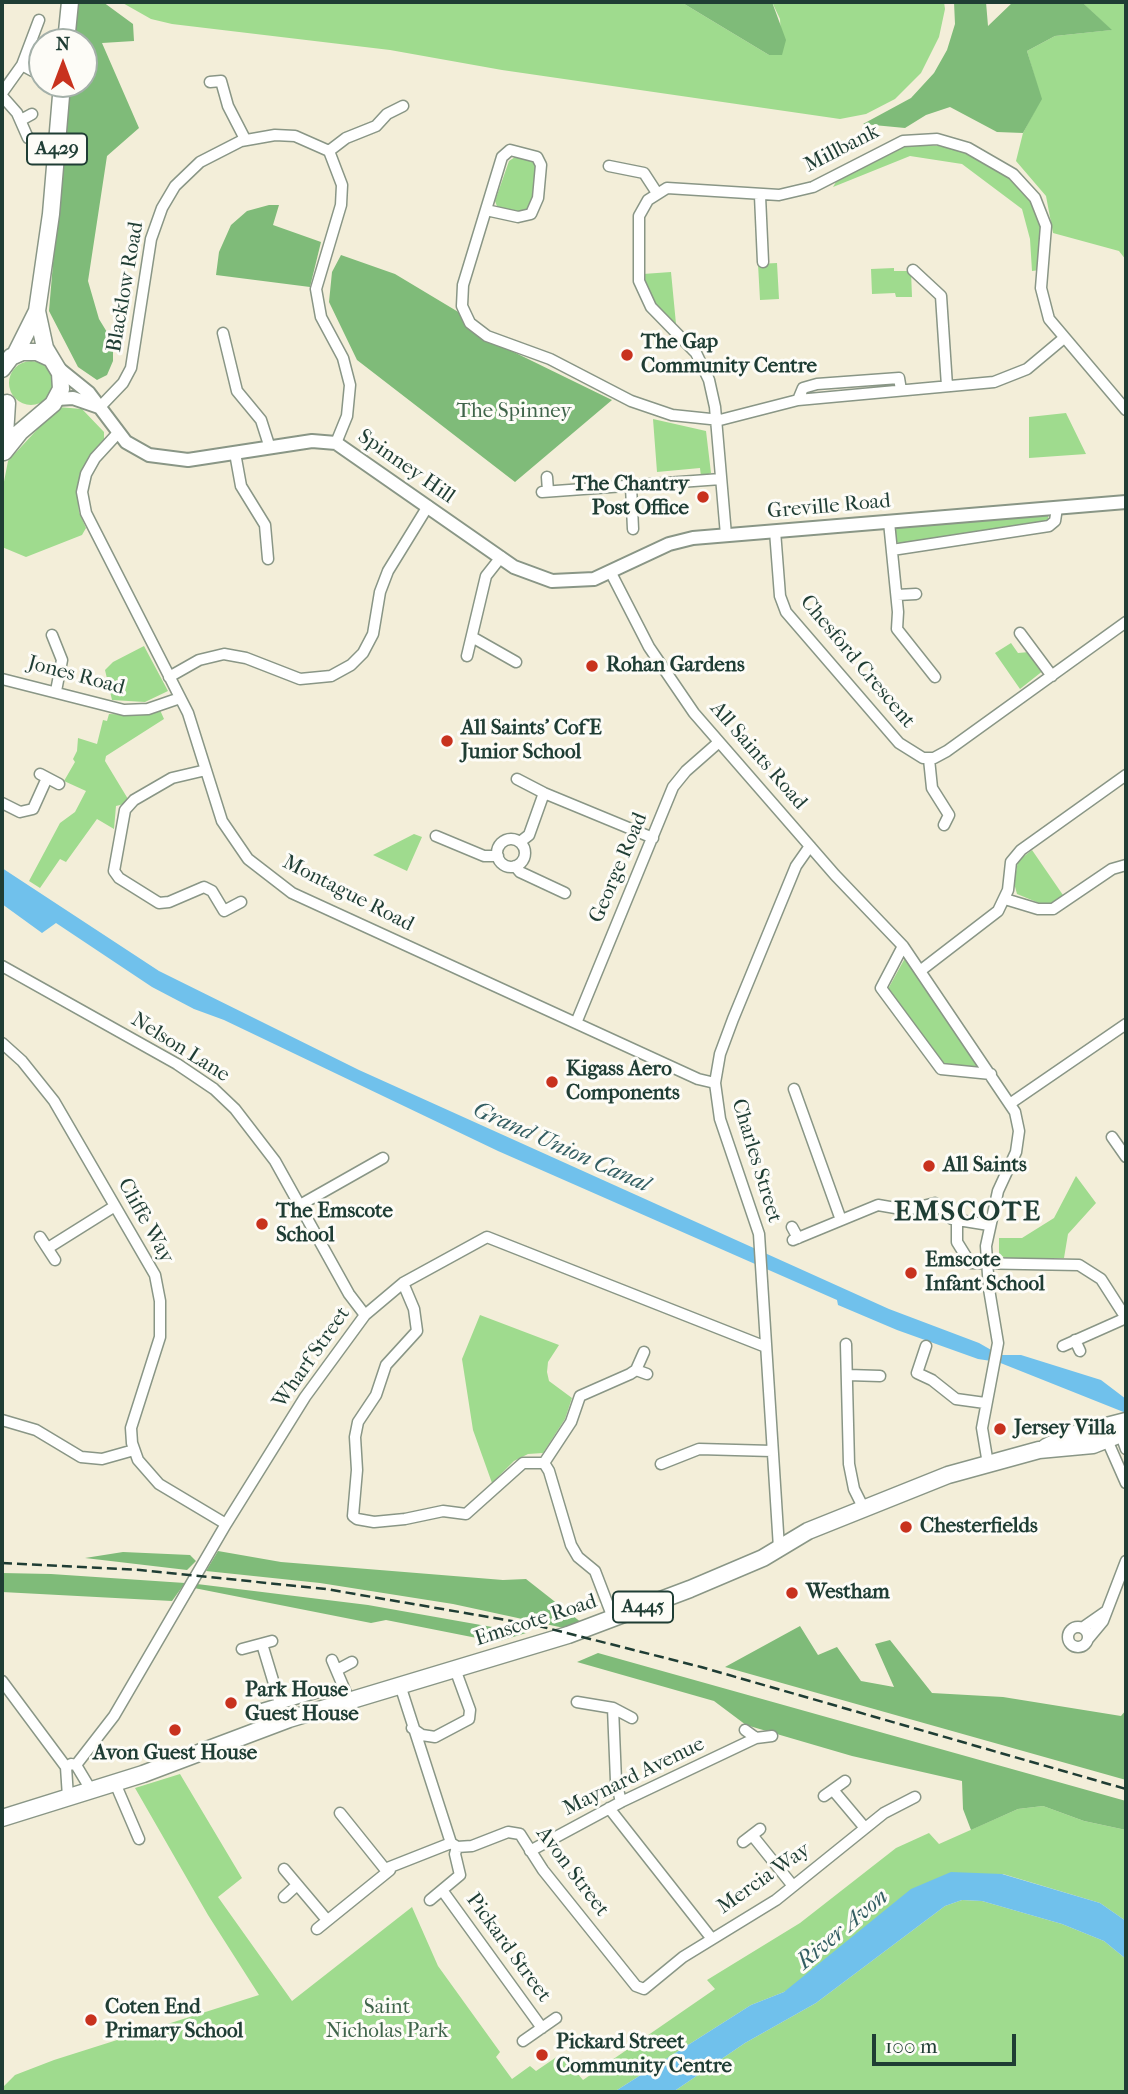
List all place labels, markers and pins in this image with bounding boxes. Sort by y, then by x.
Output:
place label: The Gap Community Centre [641,330,817,380]
marker: The Gap Community Centre [619,347,635,363]
place label: The Chantry Post Office [573,472,689,522]
marker: The Chantry Post Office [695,489,711,505]
place label: Rohan Gardens [606,653,745,679]
marker: Rohan Gardens [584,658,600,674]
place label: All Saints' CofE Junior School [461,716,602,766]
marker: All Saints' CofE Junior School [439,733,455,749]
place label: Kigass Aero Components [566,1057,680,1107]
marker: Kigass Aero Components [544,1074,560,1090]
place label: All Saints [943,1153,1027,1179]
marker: All Saints [921,1158,937,1174]
place label: The Emscote School [276,1199,393,1249]
marker: The Emscote School [254,1216,270,1232]
place label: Emscote Infant School [925,1248,1045,1298]
marker: Emscote Infant School [903,1265,919,1281]
place label: Jersey Villa [1014,1416,1115,1442]
marker: Jersey Villa [992,1421,1008,1437]
place label: Chesterfields [920,1514,1038,1540]
marker: Chesterfields [898,1519,914,1535]
place label: Westham [806,1580,890,1606]
marker: Westham [784,1585,800,1601]
place label: Park House Guest House [245,1678,359,1728]
marker: Park House Guest House [223,1695,239,1711]
marker: Avon Guest House [167,1722,183,1738]
place label: Avon Guest House [93,1741,257,1767]
place label: Coten End Primary School [105,1995,243,2045]
marker: Coten End Primary School [83,2012,99,2028]
place label: Pickard Street Community Centre [556,2030,732,2080]
marker: Pickard Street Community Centre [534,2047,550,2063]

